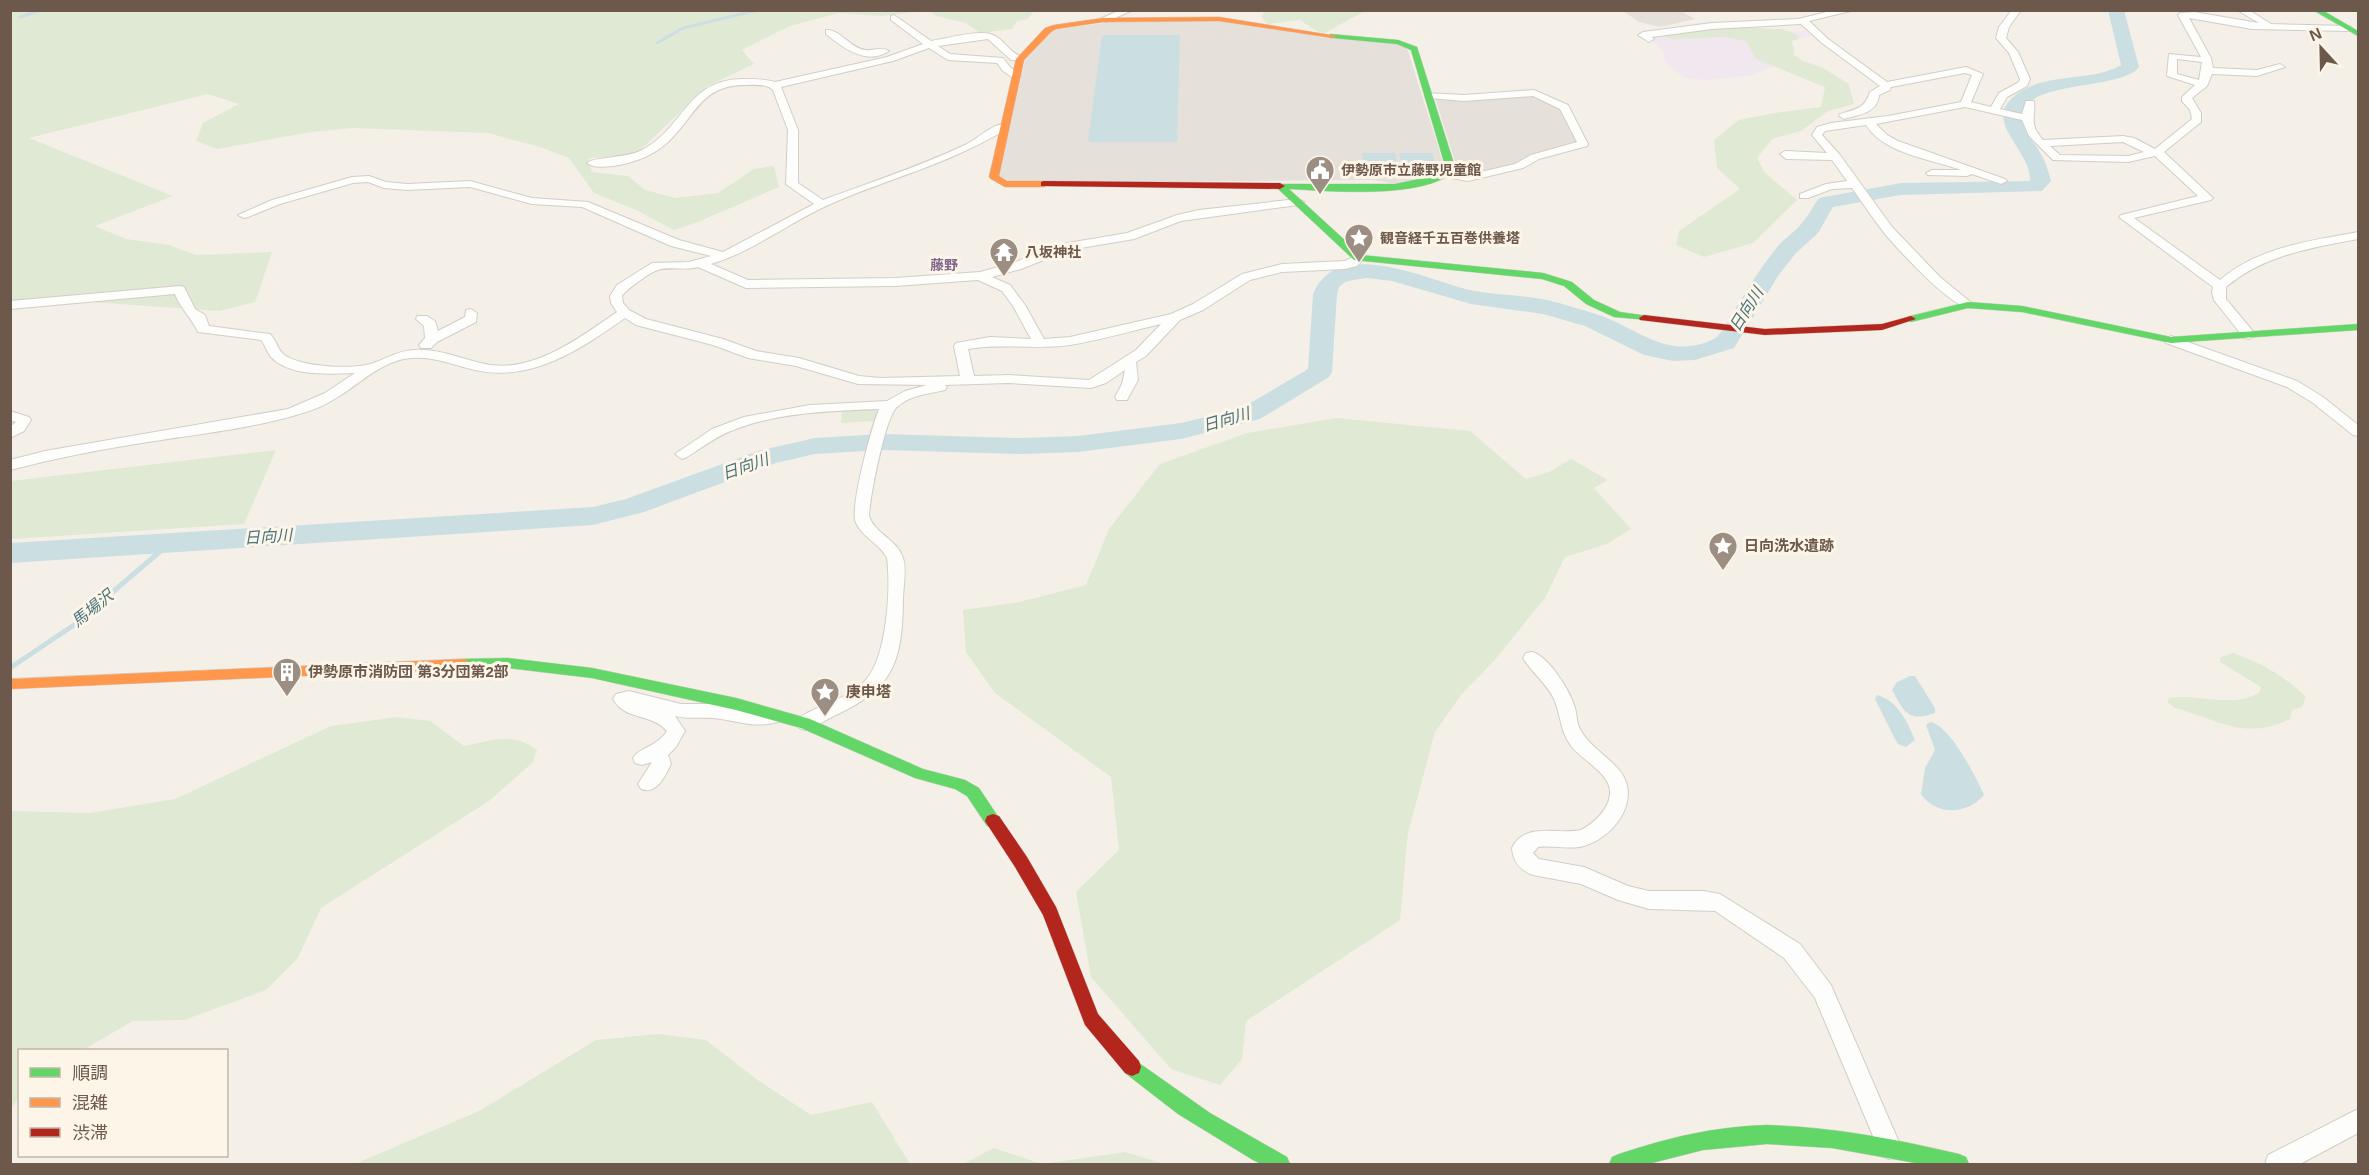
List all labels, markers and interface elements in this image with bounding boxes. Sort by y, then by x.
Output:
north arrow [2291,18,2351,78]
text: N [2307,25,2324,45]
public building icon: 伊勢原市立藤野児童館 [1304,154,1336,196]
place label: 伊勢原市立藤野児童館 [1341,162,1481,178]
place icon: 観音経千五百巻供養塔 [1343,222,1375,264]
place label: 観音経千五百巻供養塔 [1380,230,1520,246]
temple icon: 八坂神社 [988,236,1020,278]
place label: 八坂神社 [1025,244,1081,260]
district label: 藤野 [930,257,958,273]
water label: 日向川 [1726,283,1767,334]
water label: 日向川 [1201,404,1253,434]
water label: 日向川 [720,450,773,482]
water label: 日向川 [243,526,295,547]
place icon: 日向洗水遺跡 [1707,530,1739,572]
place label: 日向洗水遺跡 [1744,537,1834,554]
water label: 馬場沢 [68,585,118,630]
building icon: 伊勢原市消防団 第3分団第2部 [271,656,303,698]
place label: 伊勢原市消防団 第3分団第2部 [308,663,509,680]
place icon: 庚申塔 [809,676,841,718]
place label: 庚申塔 [846,683,891,700]
legend [18,1049,228,1157]
text: 順調 [72,1063,108,1083]
text: 混雑 [72,1093,108,1113]
text: 渋滞 [72,1123,108,1143]

